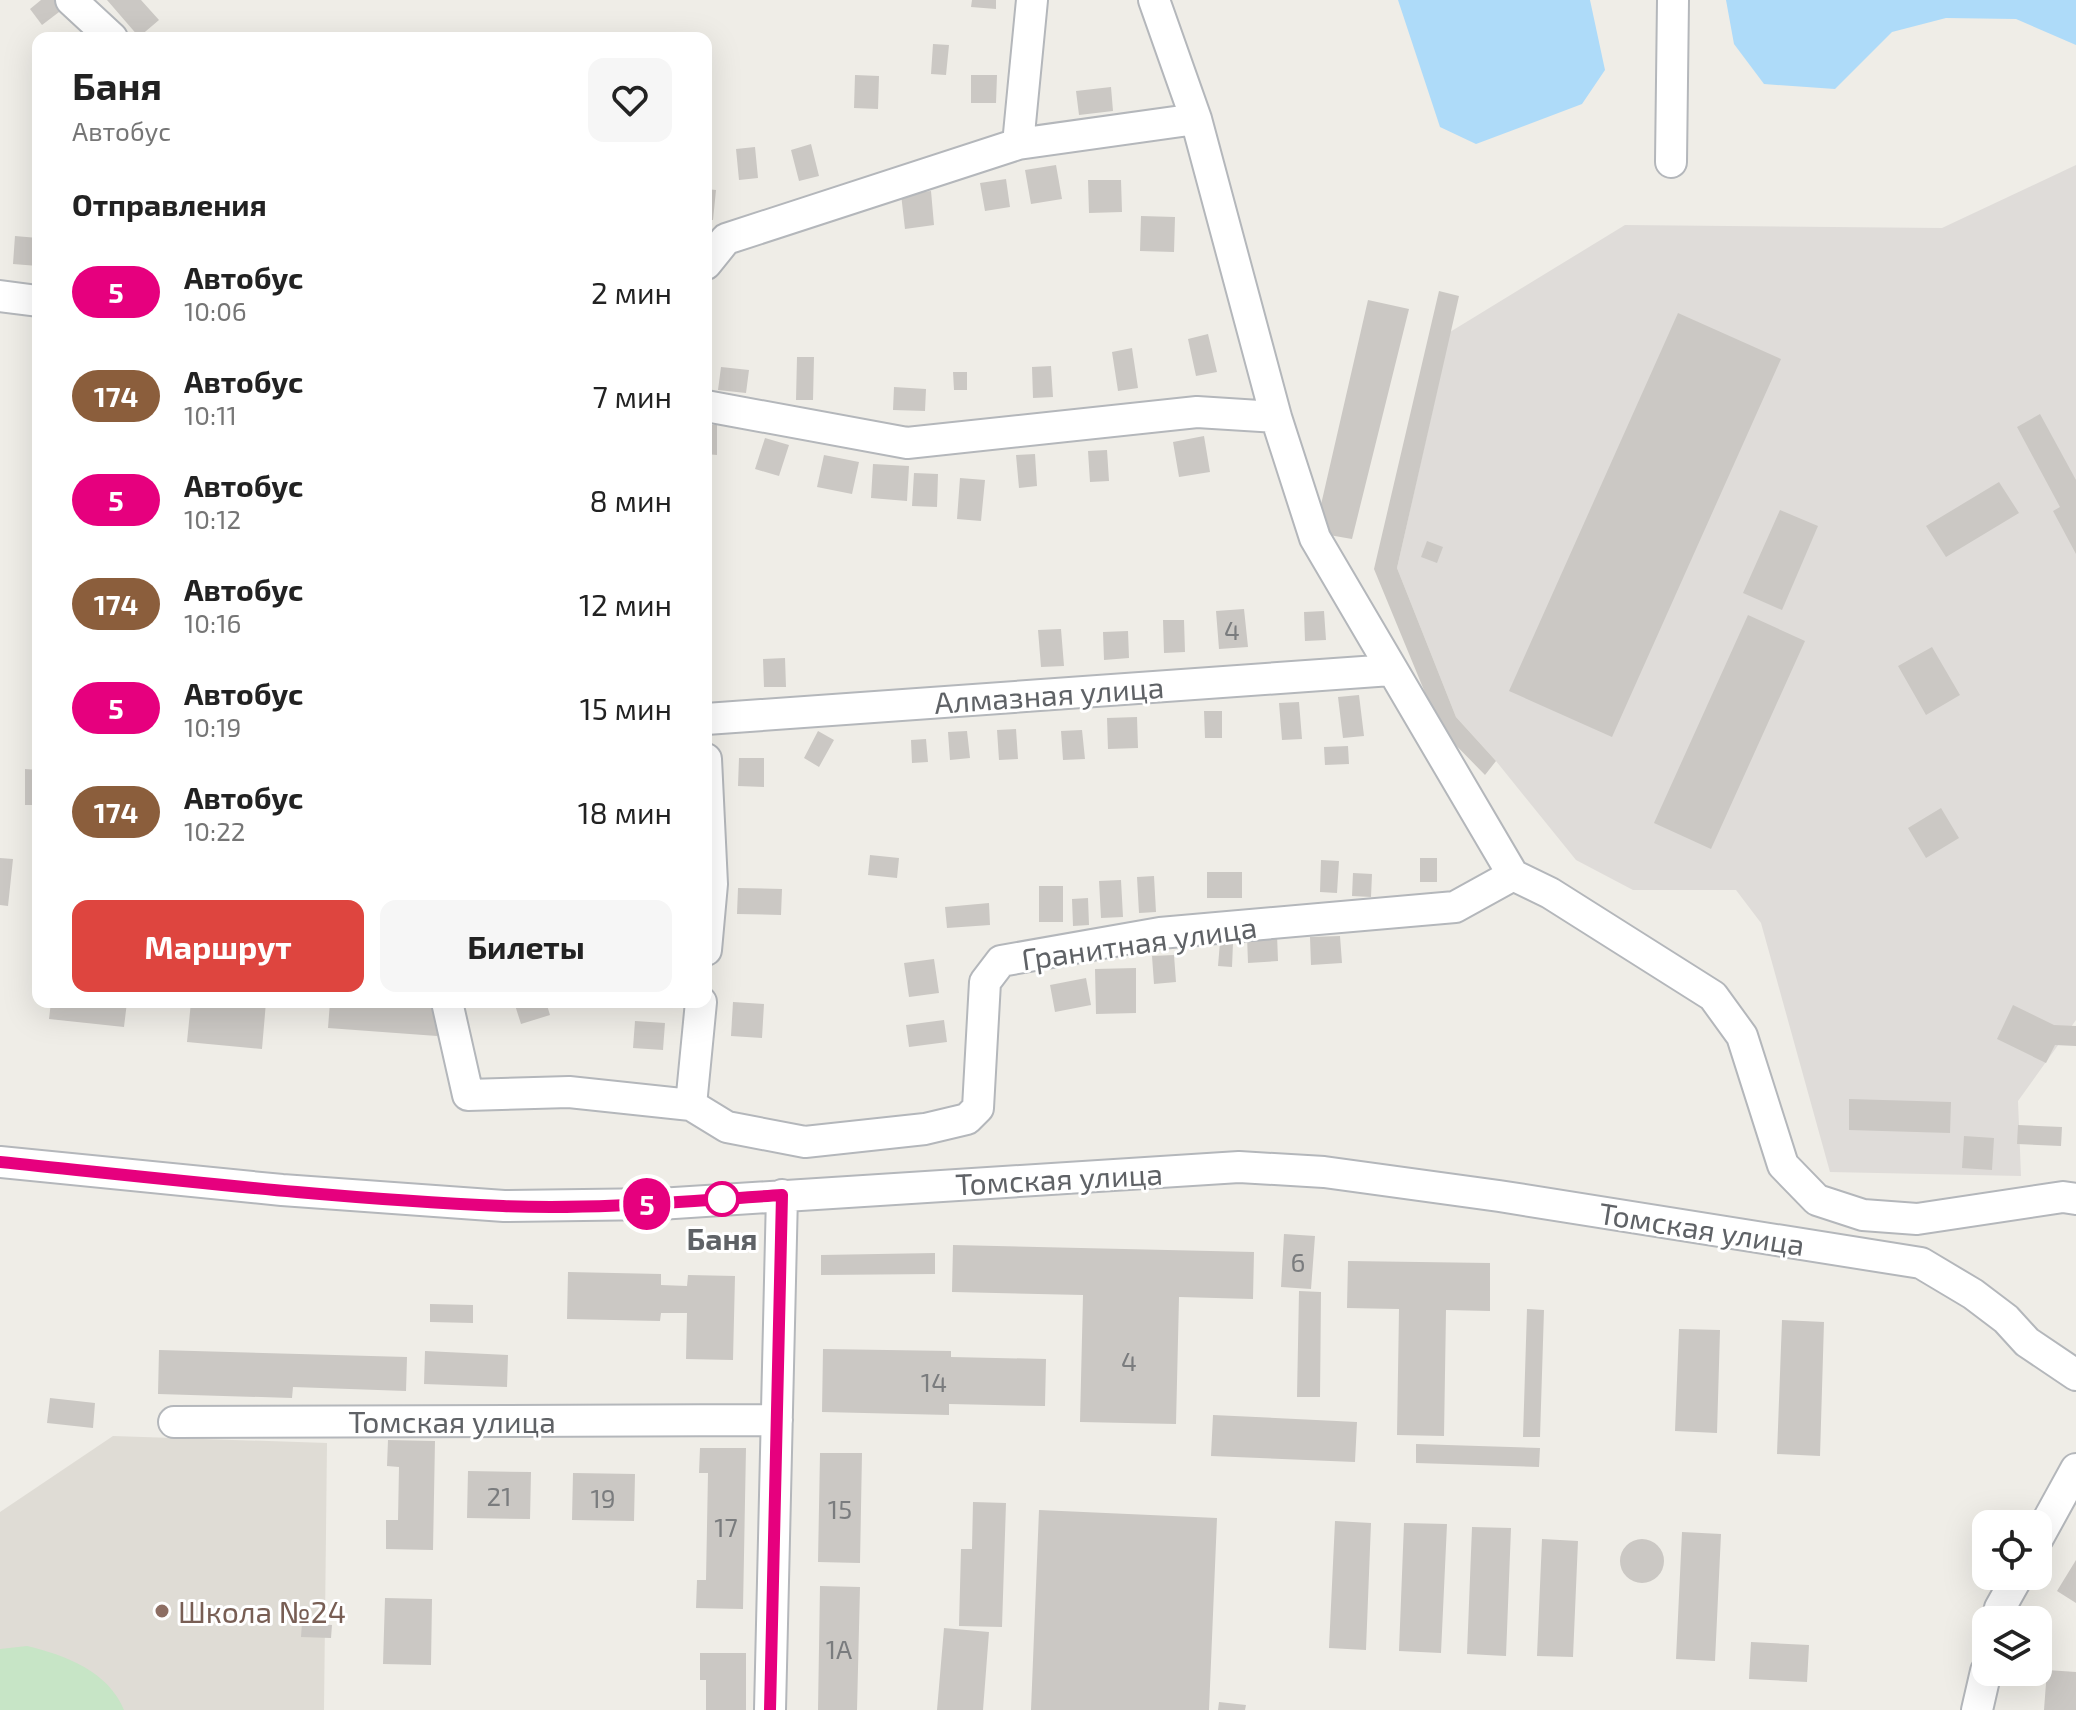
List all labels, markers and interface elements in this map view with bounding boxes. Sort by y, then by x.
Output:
button: heart [588,58,672,142]
text: Баня [72,62,162,108]
text: Автобус [72,115,171,146]
text: Отправления [72,186,267,222]
text: Автобус [184,259,303,295]
text: 2 мин [591,274,672,310]
text: 5 [108,275,124,309]
text: 10:06 [184,295,247,326]
text: Автобус [184,363,303,399]
text: 7 мин [592,378,672,414]
text: 174 [94,379,138,413]
text: 10:11 [184,399,237,430]
text: Автобус [184,467,303,503]
text: 8 мин [590,482,672,518]
text: 5 [108,483,124,517]
text: 10:12 [184,503,241,534]
text: Автобус [184,571,303,607]
text: 12 мин [579,586,672,622]
text: 174 [94,587,138,621]
text: 10:16 [184,607,241,638]
house number: 4 [1224,614,1240,645]
street label: Алмазная улица [933,668,1165,721]
text: Автобус [184,675,303,711]
text: 15 мин [580,690,672,726]
text: 5 [108,691,124,725]
text: 10:19 [184,711,241,742]
text: Автобус [184,779,303,815]
text: 18 мин [578,794,672,830]
text: 174 [94,795,138,829]
text: 10:22 [184,815,245,846]
button: Маршрут [72,900,364,992]
button: Билеты [380,900,672,992]
street label: Гранитная улица [1019,908,1259,977]
street label: Томская улица [954,1155,1164,1202]
line badge: 5 [621,1178,673,1230]
marker: Баня [705,1182,739,1216]
text: 5 [639,1187,655,1221]
street label: Томская улица [1596,1194,1807,1263]
place label: Баня [686,1220,758,1256]
house number: 6 [1291,1246,1305,1277]
house number: 4 [1121,1345,1137,1376]
house number: 14 [921,1366,947,1397]
street label: Томская улица [348,1403,556,1440]
house number: 21 [487,1480,511,1511]
house number: 19 [590,1482,616,1513]
house number: 15 [828,1493,852,1524]
map controls [1972,1510,2052,1686]
button: locate [1972,1510,2052,1590]
house number: 17 [714,1511,738,1542]
place label: Школа №24 [178,1593,346,1629]
marker: Школа №24 [153,1602,171,1620]
button: layers [1972,1606,2052,1686]
house number: 1А [826,1633,852,1664]

